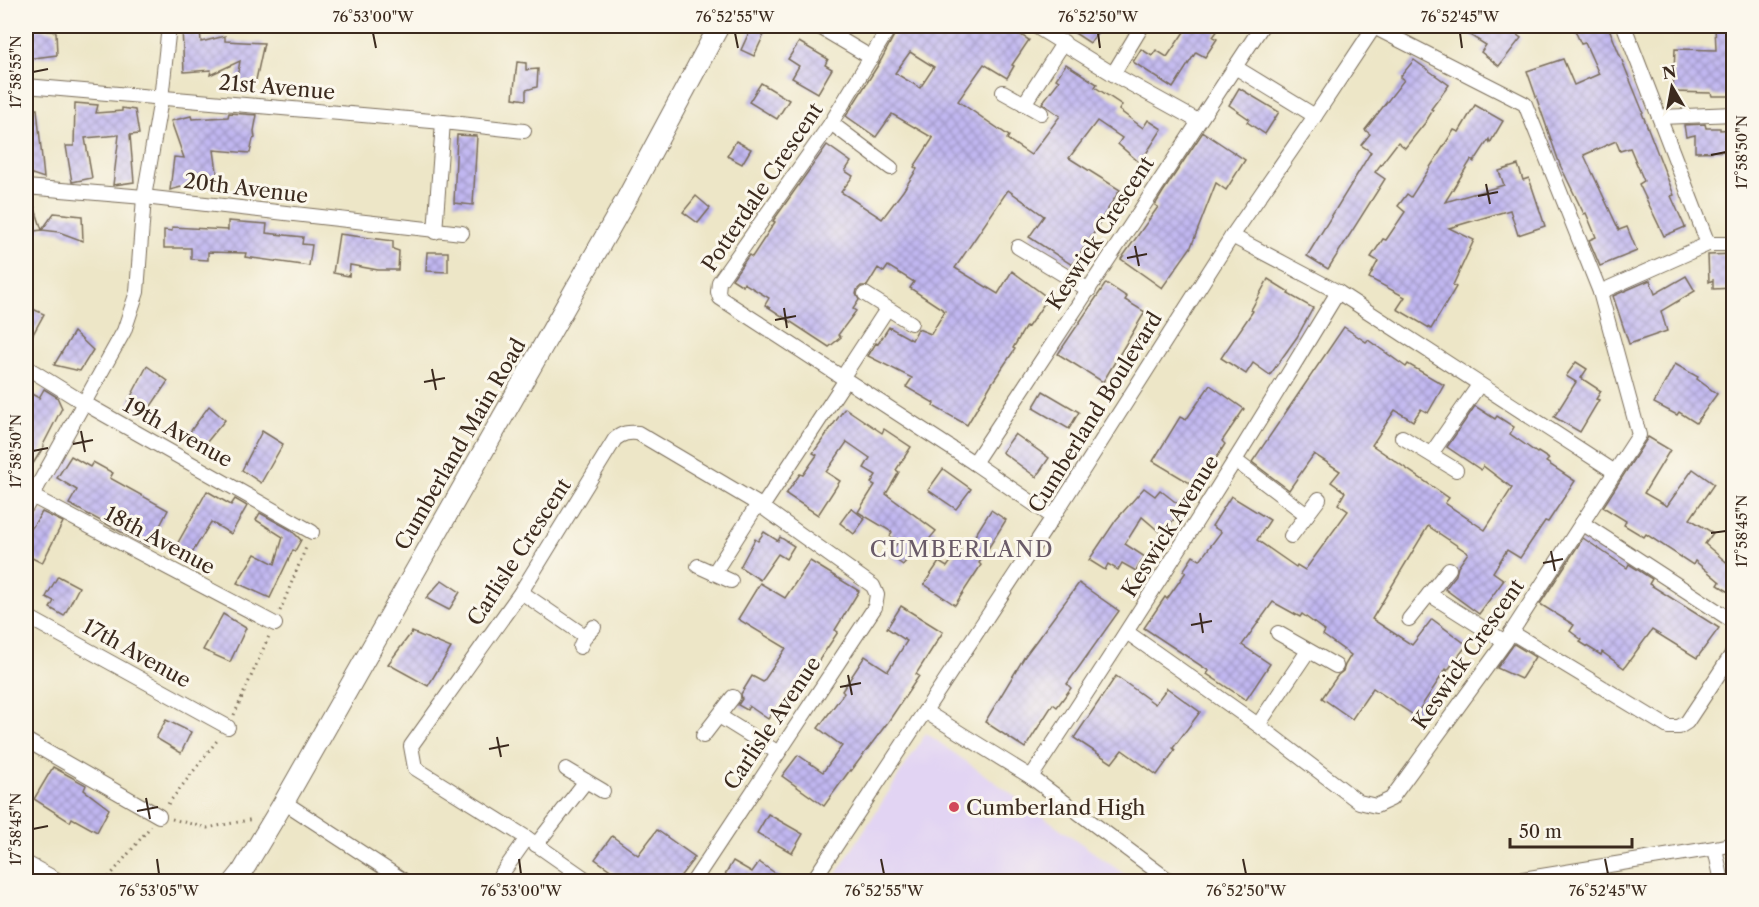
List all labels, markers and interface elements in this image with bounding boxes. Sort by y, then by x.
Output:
text: 76°53'00"W [332,7,414,26]
text: 76°52'55"W [696,7,775,26]
text: 76°52'50"W [1058,7,1139,26]
text: 76°52'45"W [1421,7,1500,26]
text: 17°58'55"N [6,35,25,109]
north arrow [1642,57,1702,117]
text: N [1661,61,1678,83]
street label: 21st Avenue [218,69,336,105]
street label: Potterdale Crescent [696,98,828,276]
text: 17°58'50"N [1732,115,1751,189]
street label: Keswick Crescent [1041,151,1159,314]
street label: 20th Avenue [182,168,310,208]
street label: Cumberland Boulevard [1023,307,1167,517]
street label: Cumberland Main Road [389,334,531,554]
street label: 19th Avenue [119,392,237,472]
text: 17°58'50"N [6,414,25,488]
street label: Keswick Avenue [1116,450,1224,602]
street label: Carlisle Crescent [462,473,576,630]
text: 17°58'45"N [1732,495,1751,567]
street label: 18th Avenue [101,501,219,579]
district label: CUMBERLAND [870,536,1054,563]
street label: Keswick Crescent [1407,574,1530,734]
street label: 17th Avenue [79,613,195,693]
street label: Carlisle Avenue [718,652,826,794]
text: 17°58'45"N [6,793,25,865]
place label: Cumberland High [966,795,1145,820]
marker: Cumberland High [947,800,961,814]
scale bar [1510,811,1632,849]
text: 50 m [1519,821,1562,843]
text: 76°53'05"W [119,881,199,900]
text: 76°53'00"W [480,881,562,900]
text: 76°52'55"W [845,881,924,900]
text: 76°52'50"W [1206,881,1287,900]
text: 76°52'45"W [1569,881,1648,900]

